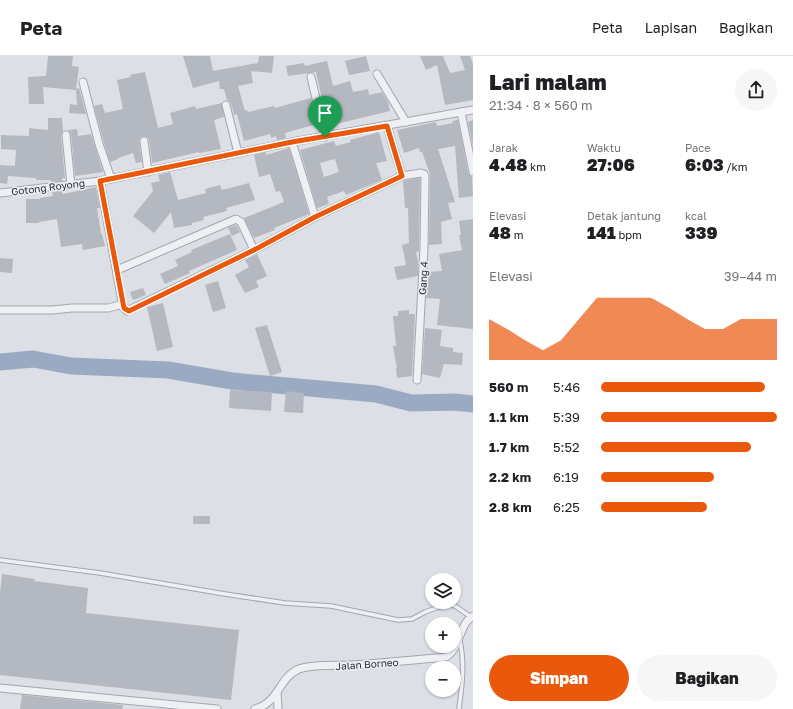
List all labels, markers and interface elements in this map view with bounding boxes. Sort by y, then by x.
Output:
text: Peta [20,16,62,39]
text: Peta [592,19,623,36]
text: Lapisan [645,19,697,36]
text: Bagikan [719,19,773,36]
text: Lari malam [489,68,607,95]
button: share [735,69,777,111]
pin [308,96,342,137]
text: 21:34 · 8 × 560 m [489,97,592,113]
icon: arrive [314,102,336,124]
text: Jarak [489,141,518,154]
text: Waktu [587,141,621,154]
text: Pace [685,141,711,154]
text: 4.48 [489,154,527,175]
text: 27:06 [587,154,635,175]
text: 6:03 [685,154,724,175]
text: km [527,160,546,173]
text: /km [724,160,748,173]
street label: Gotong Royong [11,177,85,197]
text: Elevasi [489,209,526,222]
text: Detak jantung [587,209,661,222]
text: kcal [685,209,707,222]
text: 48 [489,222,511,243]
text: 141 [587,222,616,243]
text: 339 [685,222,717,243]
text: m [511,228,523,241]
text: bpm [616,228,642,241]
street label: Gang 4 [416,261,430,295]
text: Elevasi [489,268,533,284]
text: 39–44 m [724,268,777,284]
text: 560 m [489,379,528,395]
text: 5:46 [553,379,580,395]
text: 1.1 km [489,409,529,425]
text: 5:39 [553,409,580,425]
text: 1.7 km [489,439,529,455]
text: 5:52 [553,439,580,455]
text: 2.2 km [489,469,531,485]
text: 6:19 [553,469,579,485]
text: 2.8 km [489,499,532,515]
text: 6:25 [553,499,580,515]
map controls [425,573,461,697]
button: layers [425,573,461,609]
button: + [425,617,461,653]
button: Simpan [489,655,629,701]
button: Bagikan [637,655,777,701]
street label: Jalan Borneo [335,656,399,672]
button: − [425,661,461,697]

